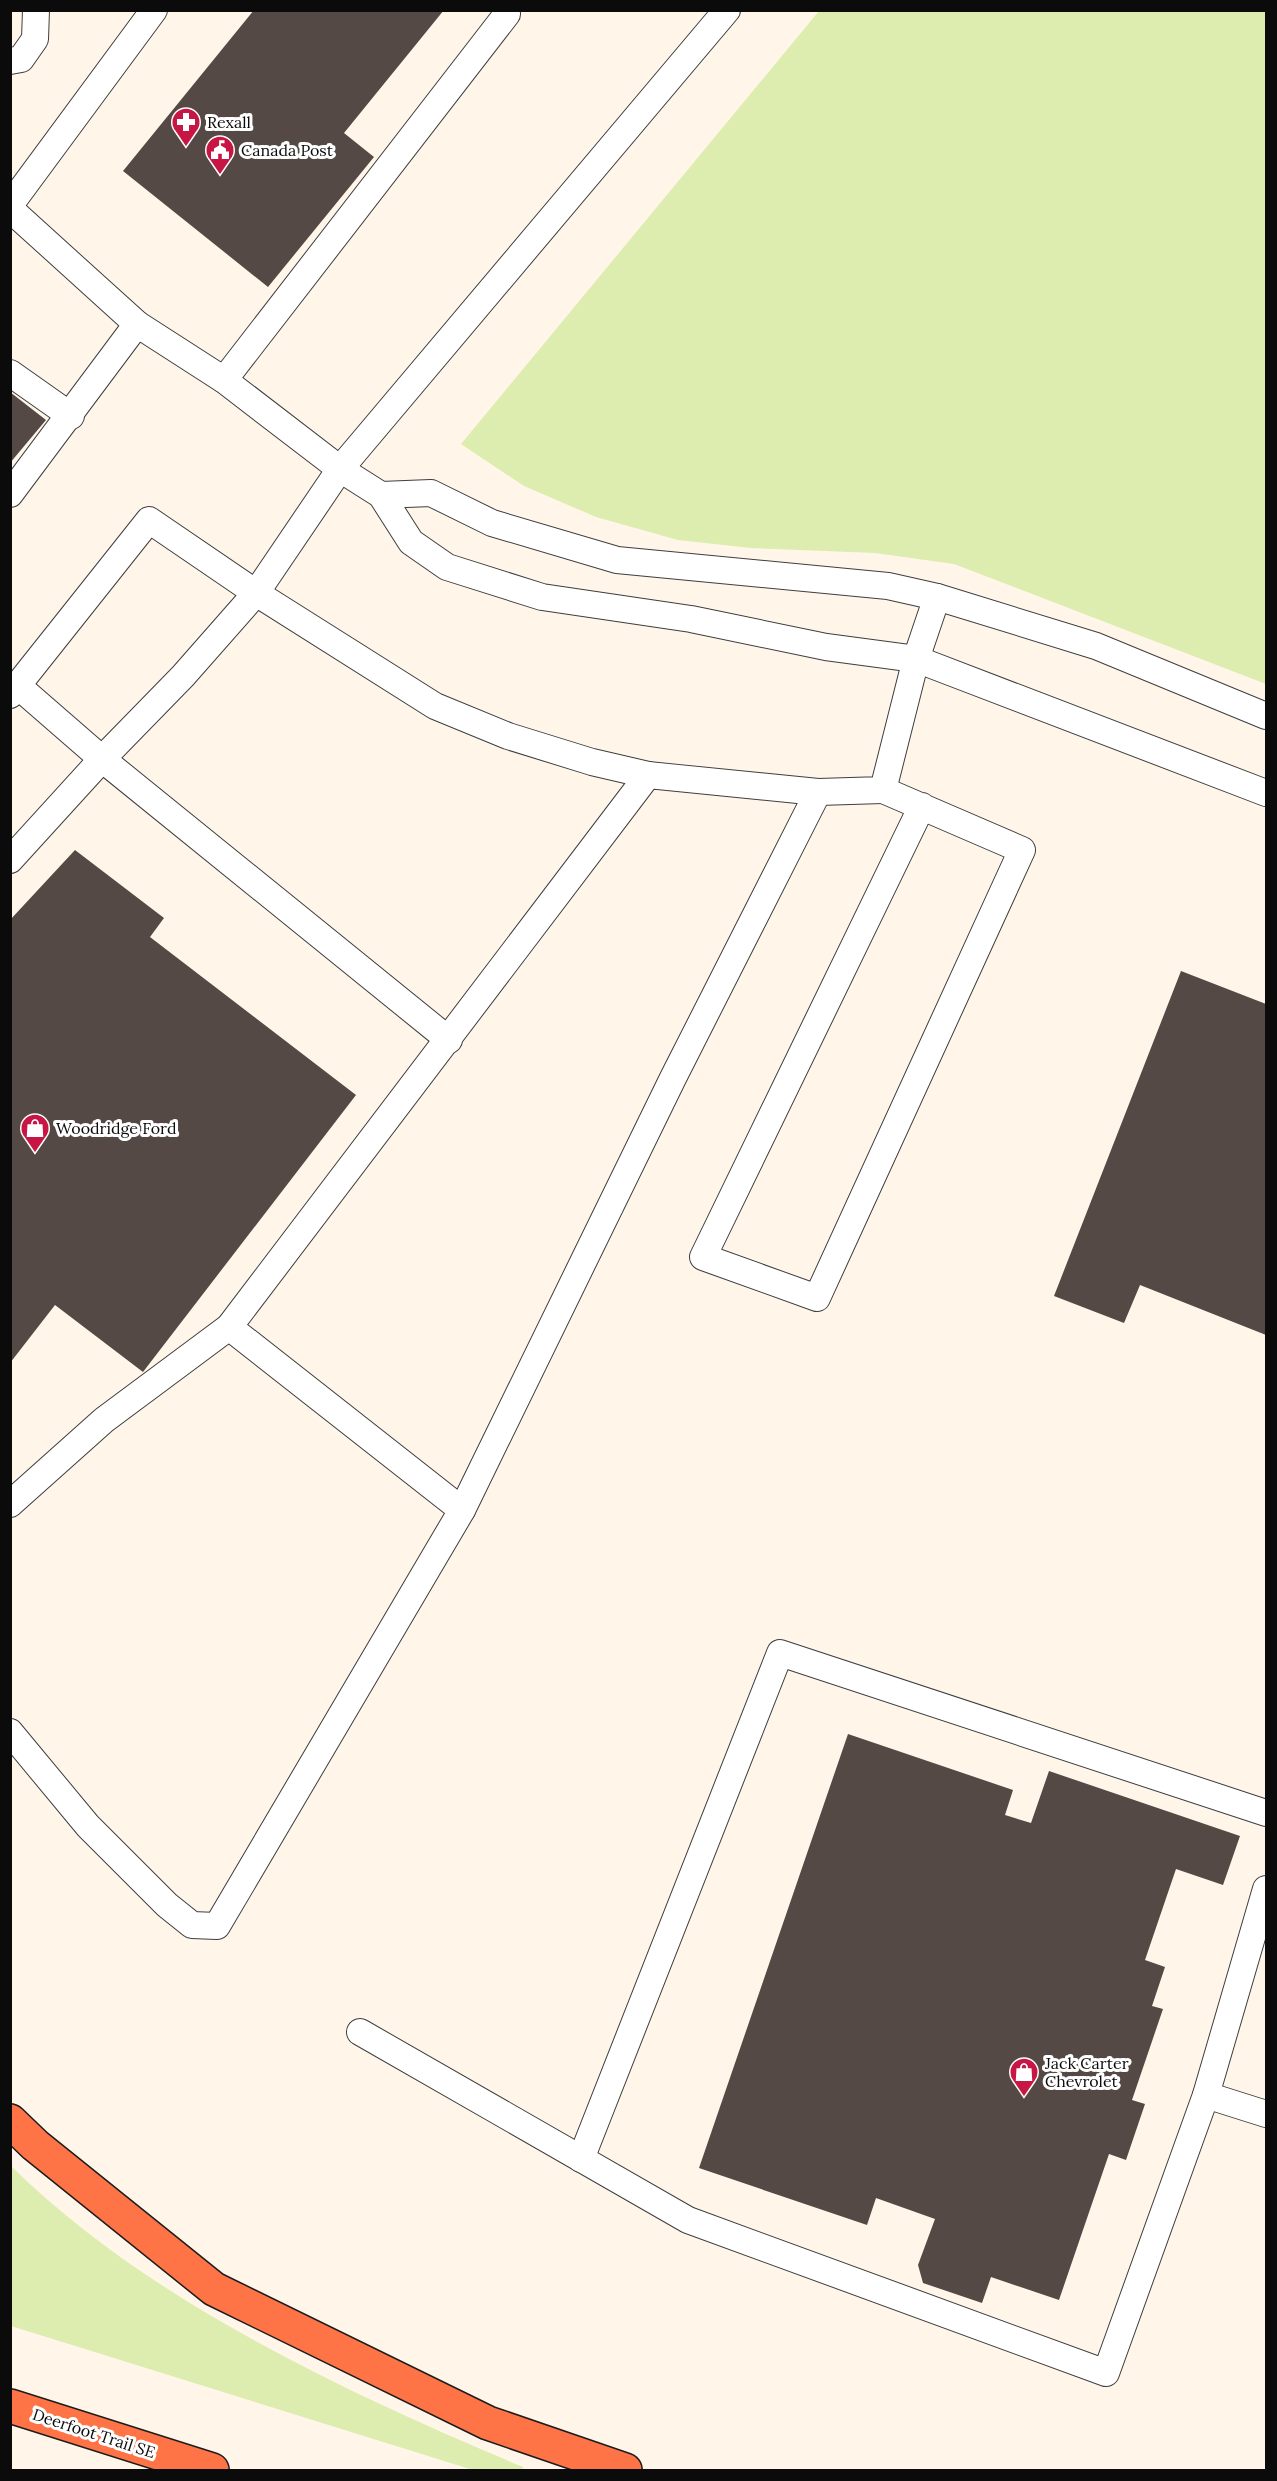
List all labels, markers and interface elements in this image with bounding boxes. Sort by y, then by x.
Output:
pharmacy icon: Rexall [170,106,202,148]
place label: Rexall [207,112,251,132]
public building icon: Canada Post [204,134,236,176]
place label: Canada Post [241,140,334,160]
shop icon: Woodridge Ford [19,1112,51,1154]
place label: Woodridge Ford [56,1118,177,1138]
place label: Jack Carter Chevrolet [1044,2053,1129,2091]
shop icon: Jack Carter Chevrolet [1008,2056,1040,2098]
street label: Deerfoot Trail SE [30,2404,158,2462]

